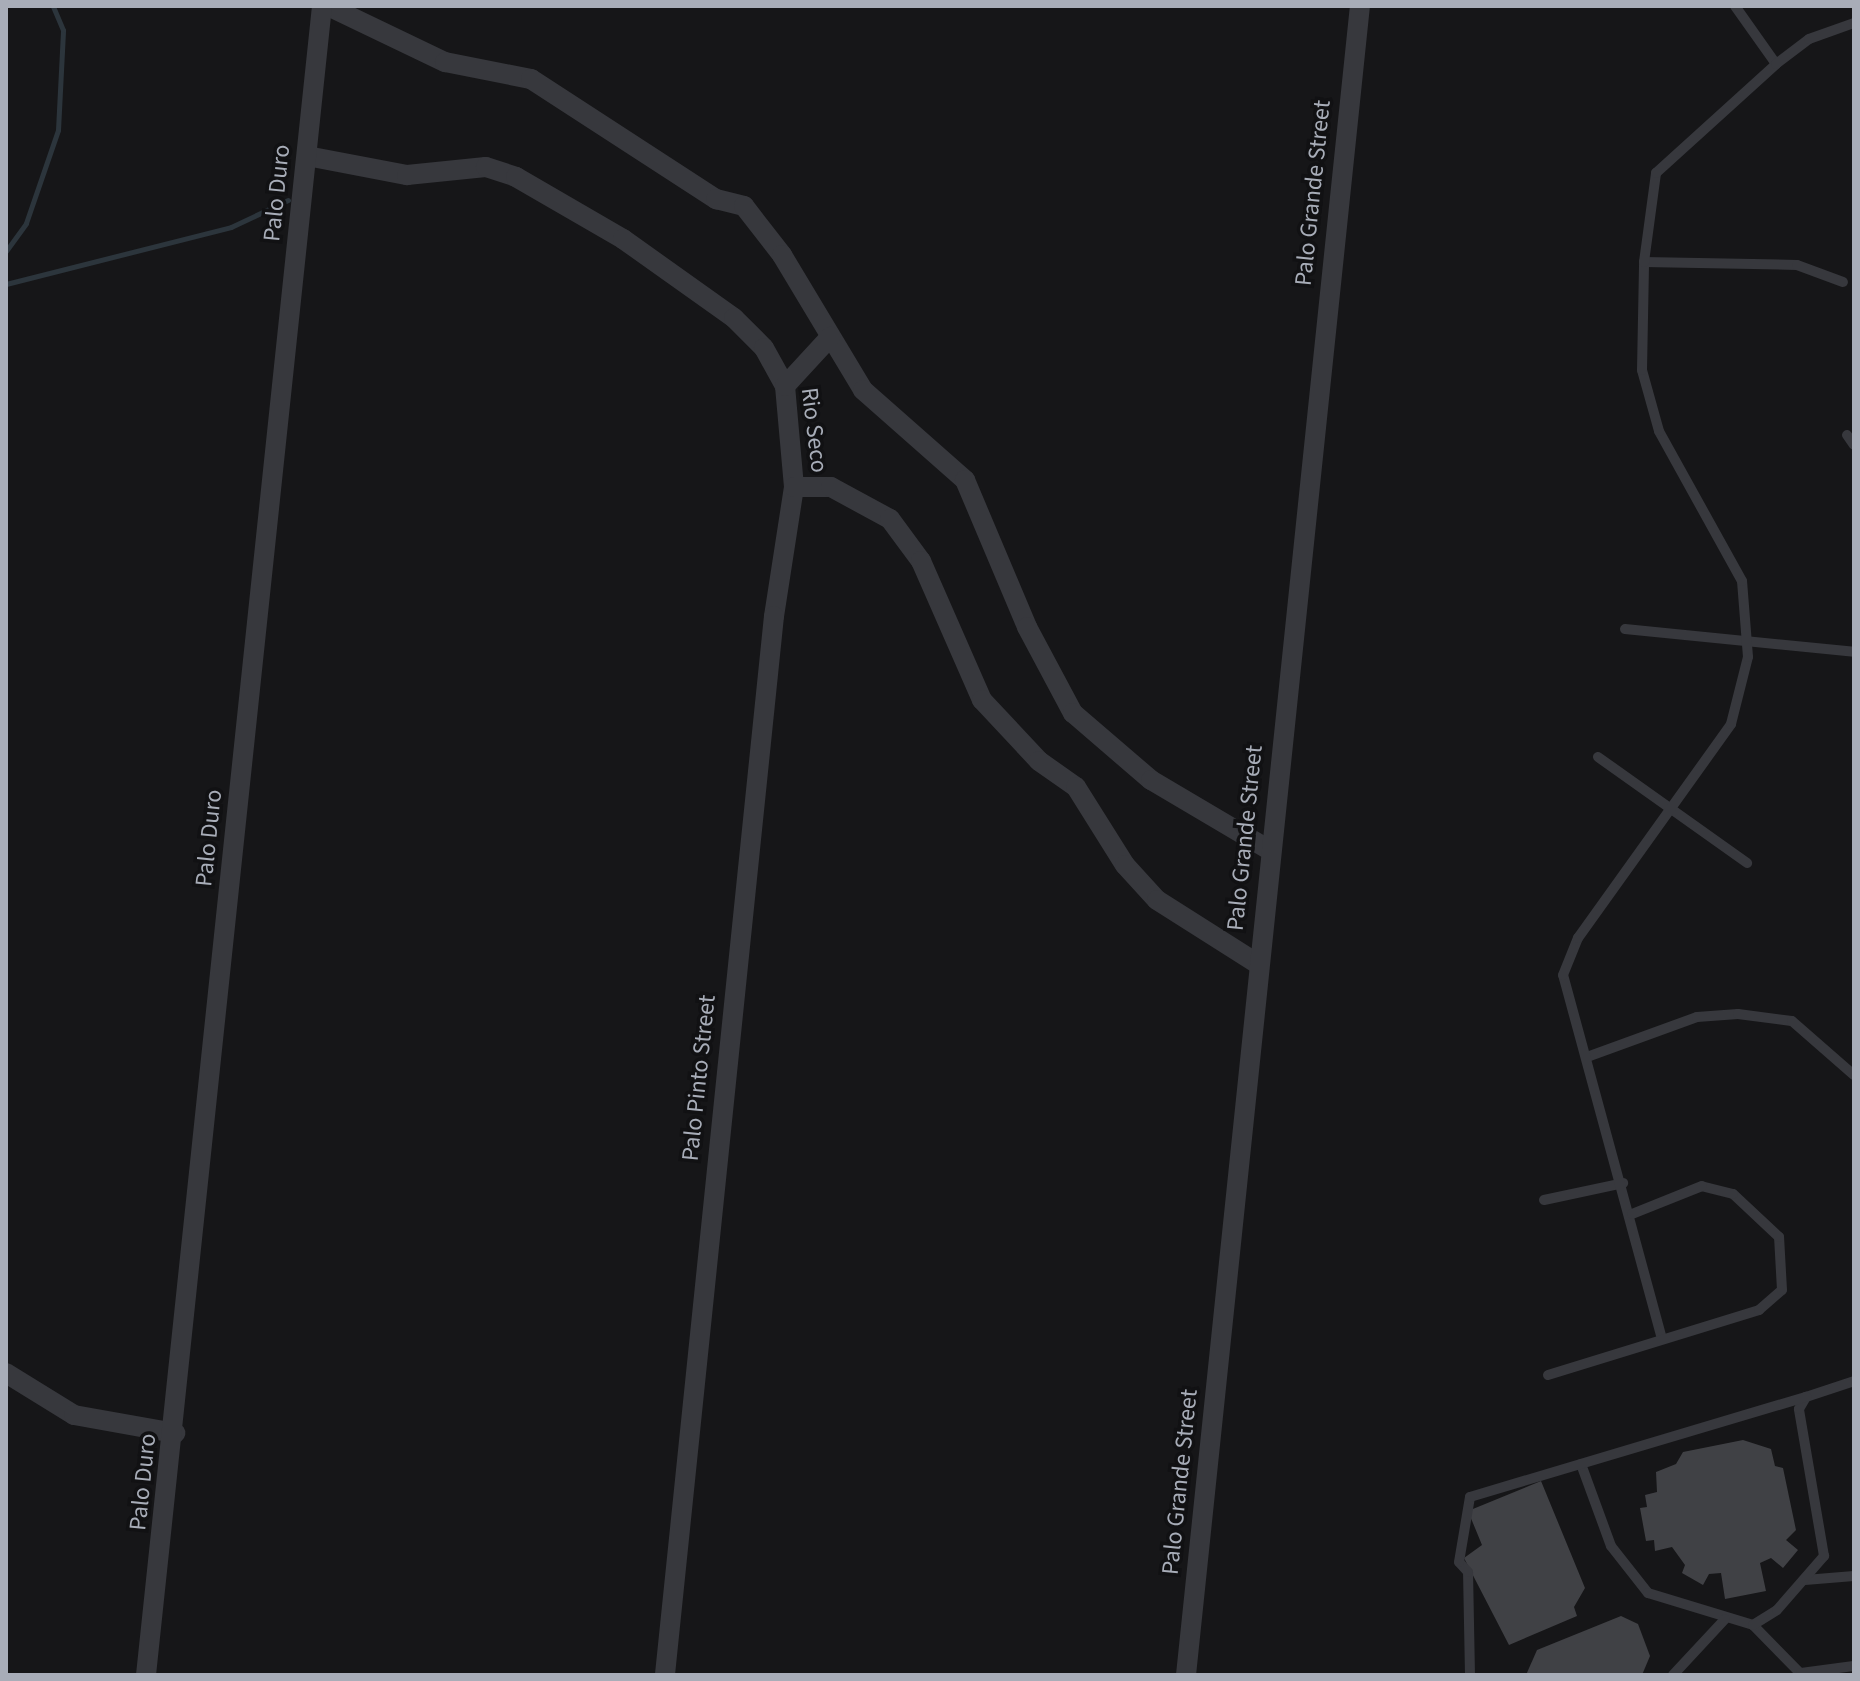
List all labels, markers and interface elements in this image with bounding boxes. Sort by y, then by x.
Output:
street label: Palo Grande Street [1289,99,1337,287]
street label: Palo Duro [258,143,296,243]
street label: Rio Seco [794,386,834,474]
street label: Palo Grande Street [1221,744,1269,932]
street label: Palo Duro [190,788,228,888]
street label: Palo Pinto Street [676,993,722,1163]
street label: Palo Grande Street [1156,1388,1204,1576]
street label: Palo Duro [124,1432,162,1532]

